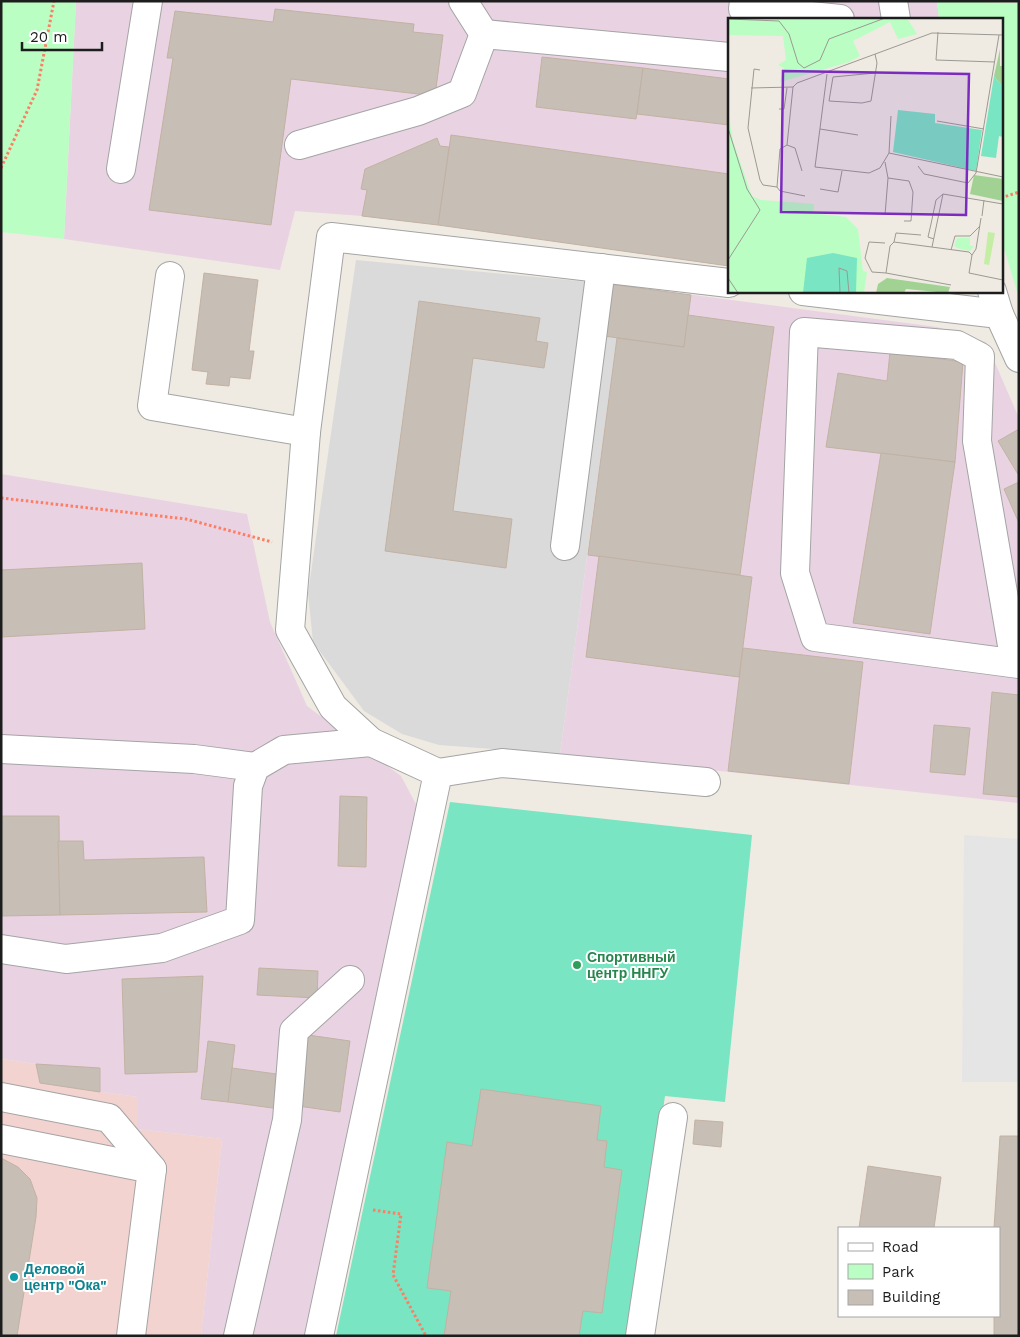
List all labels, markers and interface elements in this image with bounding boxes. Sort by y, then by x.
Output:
inset map [728,18,1002,292]
scale bar [22,20,102,52]
text: 20 m [30,28,68,46]
place label: Спортивный центр ННГУ [587,949,676,981]
marker: Спортивный центр ННГУ [571,959,583,971]
legend [838,1227,1000,1317]
text: Road [882,1238,919,1256]
place label: Деловой центр "Ока" [24,1261,106,1293]
text: Park [882,1263,915,1281]
marker: Деловой центр "Ока" [8,1271,20,1283]
text: Building [882,1288,940,1306]

